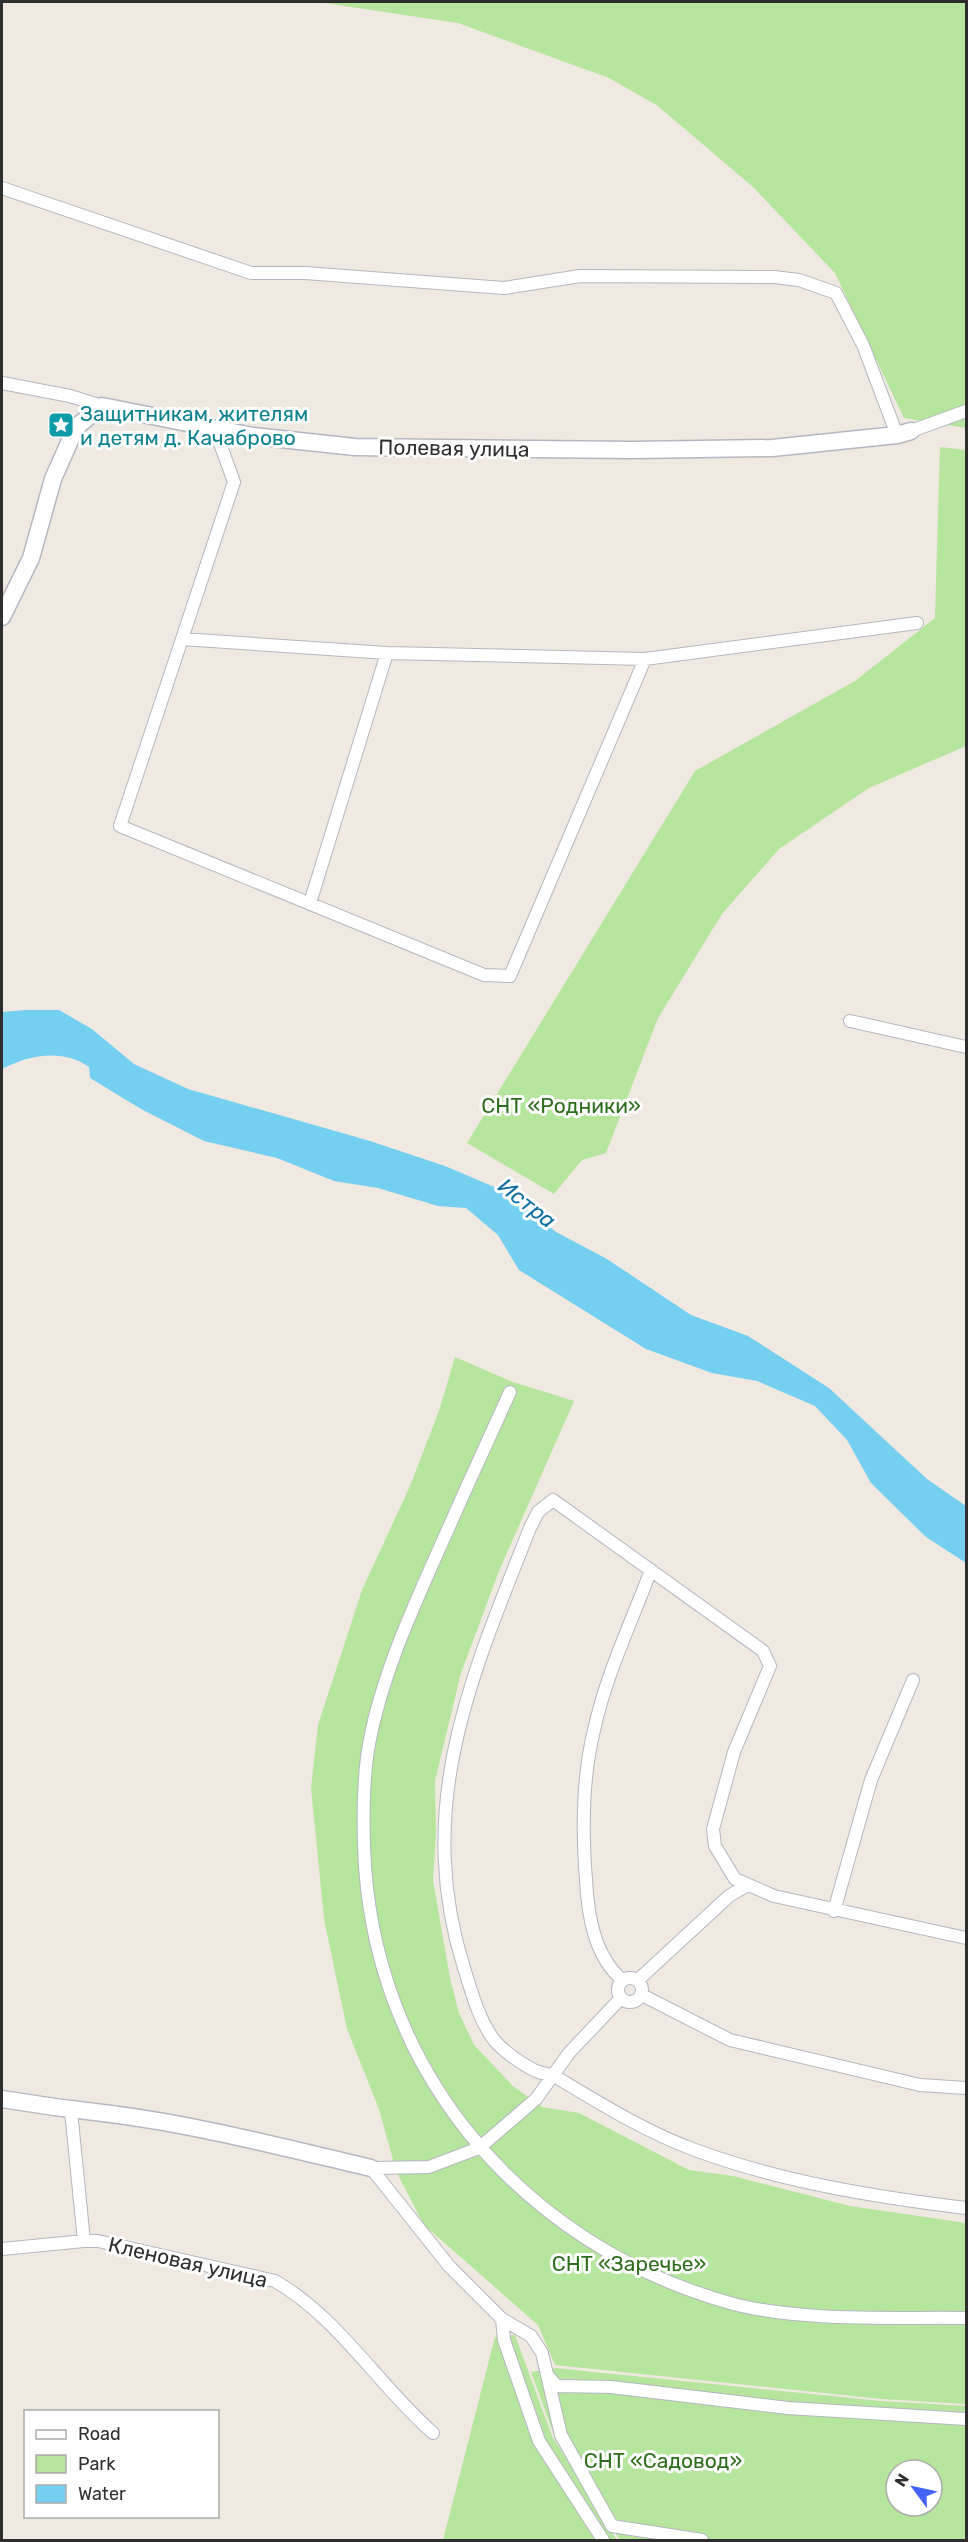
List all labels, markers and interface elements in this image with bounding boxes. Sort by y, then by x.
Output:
place label: Защитникам, жителям и детям д. Качаброво [80,401,308,450]
place icon: Защитникам, жителям и детям д. Качаброво [46,410,76,440]
street label: Полевая улица [378,434,530,462]
park label: СНТ «Родники» [481,1093,641,1118]
water label: Истра [493,1172,561,1234]
street label: Кленовая улица [106,2232,270,2292]
park label: СНТ «Заречье» [552,2251,706,2276]
legend [24,2410,219,2518]
text: Road [78,2423,121,2445]
park label: СНТ «Садовод» [584,2448,742,2473]
text: Park [78,2453,116,2475]
north arrow [884,2458,944,2518]
text: N [891,2470,913,2490]
text: Water [78,2483,126,2505]

